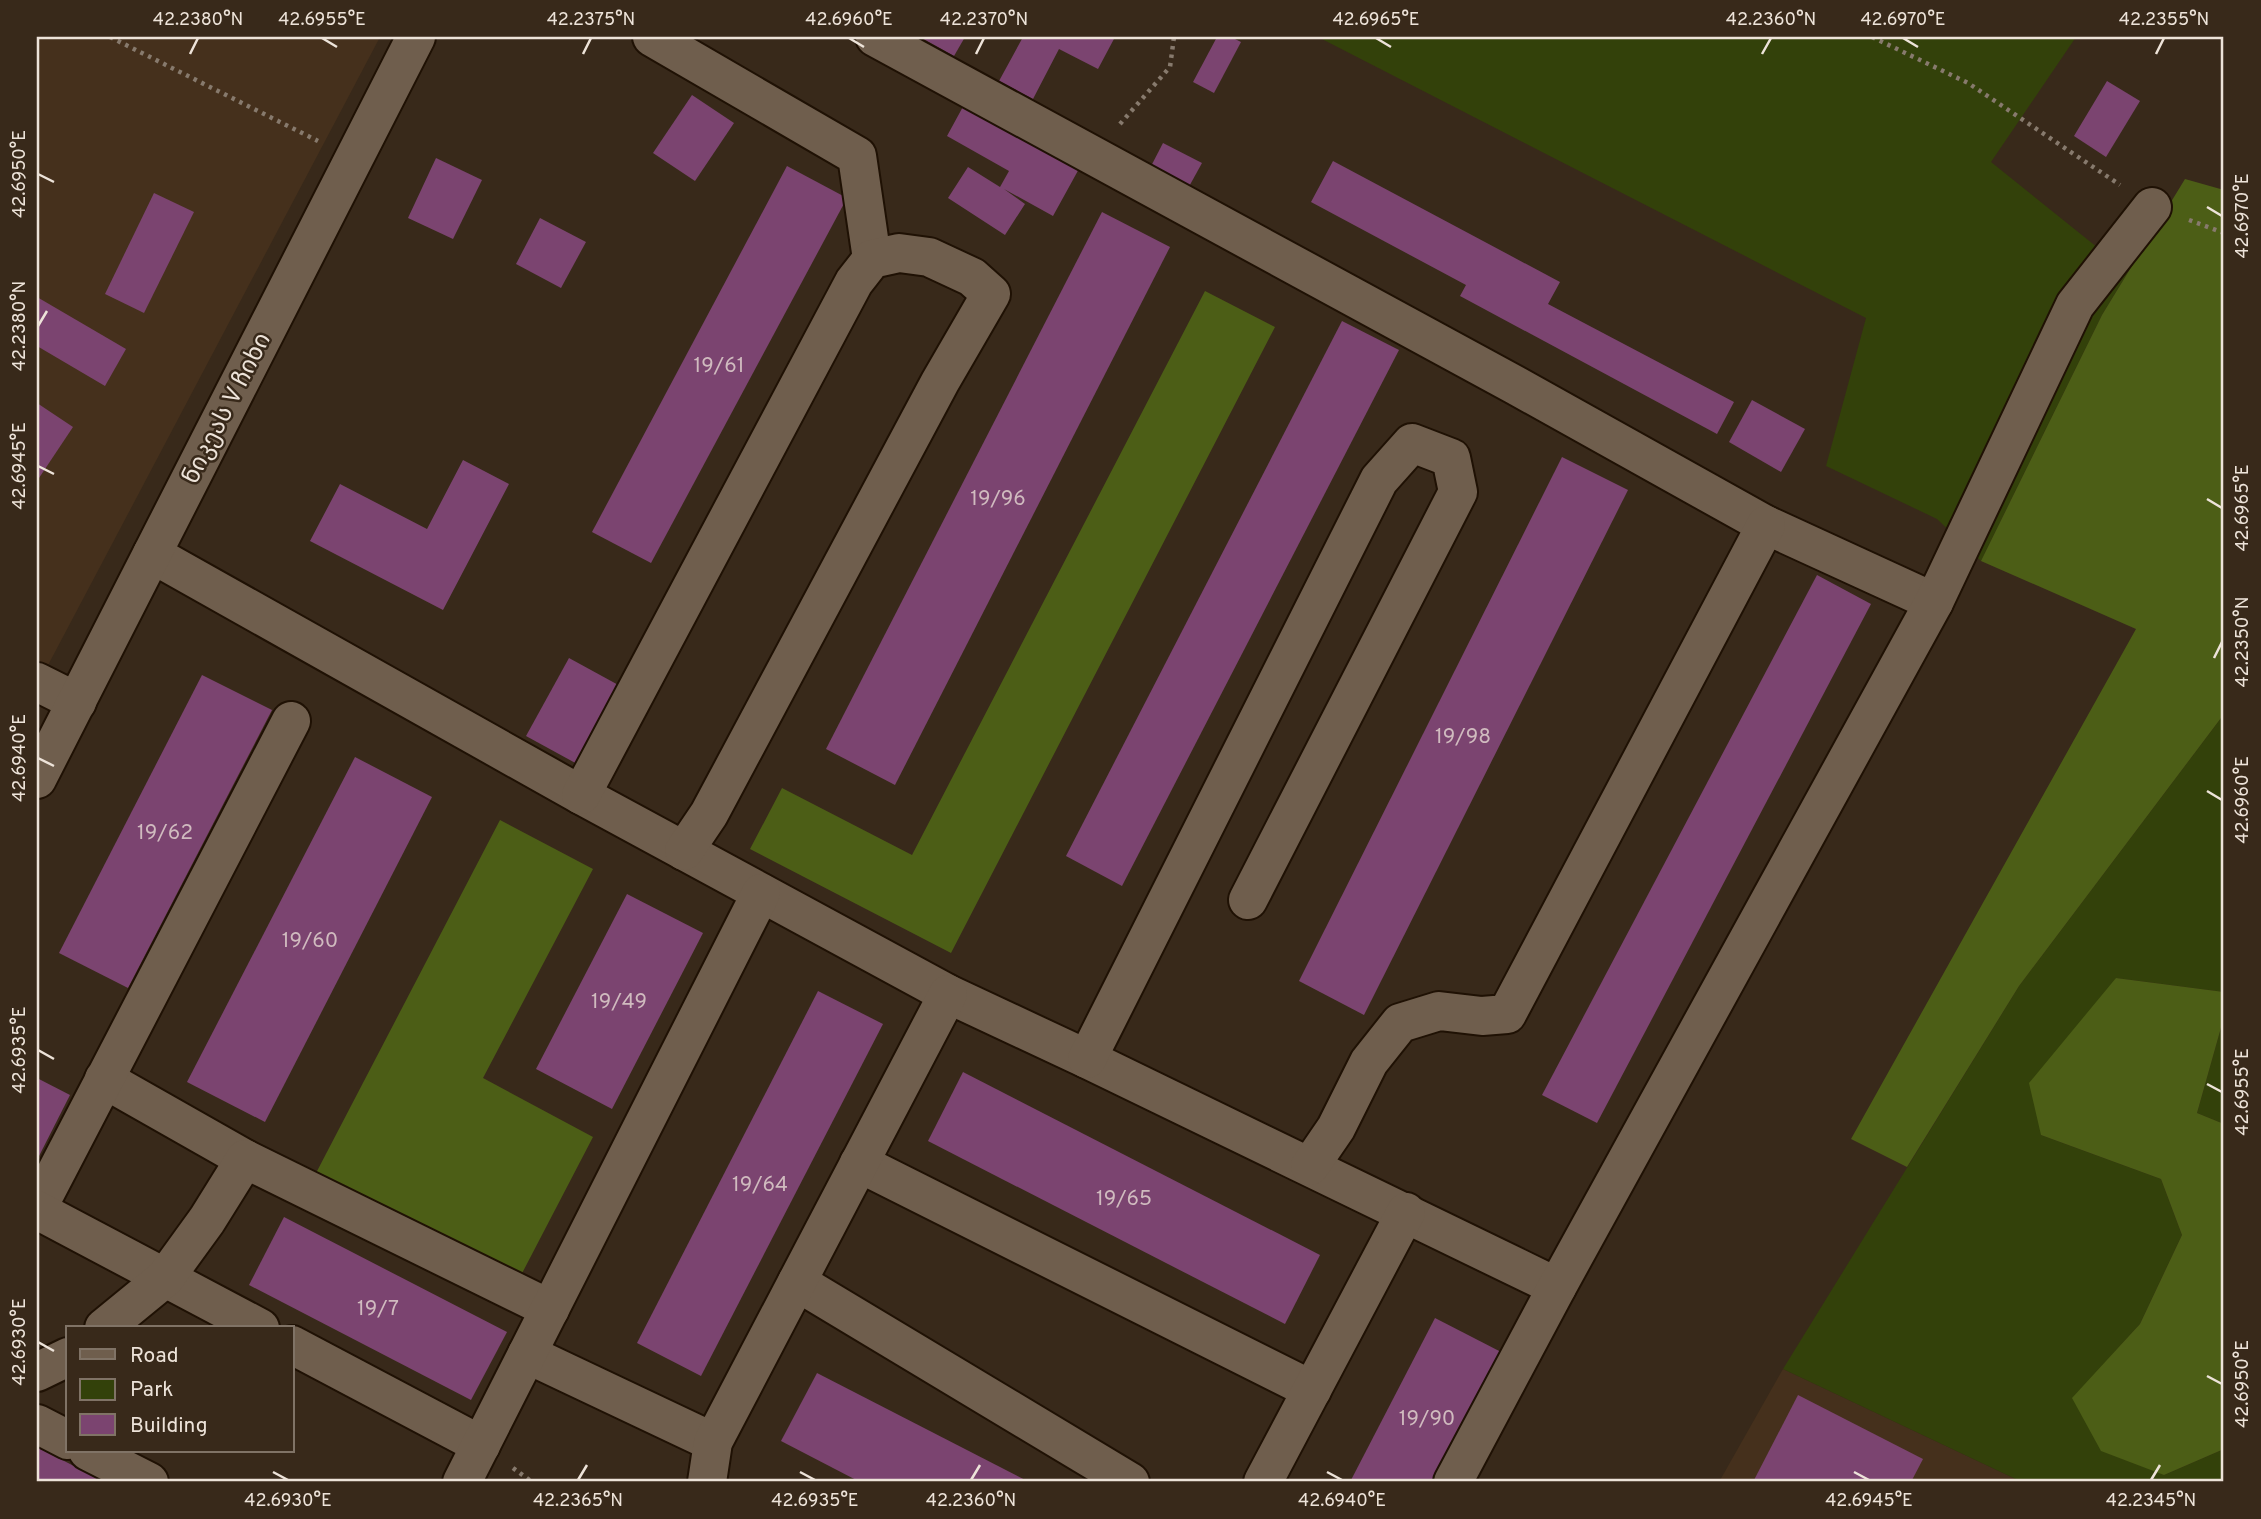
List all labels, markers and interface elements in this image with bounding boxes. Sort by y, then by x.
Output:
text: 42.2380°N [153,9,243,32]
text: 42.6955°E [278,9,366,32]
text: 42.2375°N [547,9,635,32]
text: 42.6960°E [805,9,893,32]
text: 42.2370°N [940,9,1028,32]
text: 42.6965°E [1332,9,1420,32]
text: 42.2360°N [1726,9,1816,32]
text: 42.6970°E [1860,9,1946,32]
text: 42.2355°N [2119,9,2209,32]
text: 42.6950°E [9,130,32,218]
text: 42.6970°E [2232,173,2255,259]
text: 42.2380°N [9,281,32,371]
street label: ნიკეას V ჩიხი [177,328,279,490]
house number: 19/61 [693,353,745,380]
text: 42.6945°E [9,422,32,510]
text: 42.6965°E [2232,464,2255,552]
house number: 19/96 [970,486,1026,513]
text: 42.2350°N [2232,597,2255,687]
text: 42.6940°E [9,714,32,802]
house number: 19/98 [1435,724,1491,751]
text: 42.6960°E [2232,756,2255,844]
house number: 19/62 [137,820,193,847]
house number: 19/60 [282,928,338,955]
house number: 19/49 [591,989,647,1016]
text: 42.6935°E [9,1006,32,1094]
text: 42.6955°E [2232,1048,2255,1136]
house number: 19/64 [732,1172,788,1199]
house number: 19/65 [1096,1186,1152,1213]
house number: 19/7 [357,1296,399,1323]
text: 42.6930°E [9,1298,32,1386]
legend [66,1326,294,1452]
text: 42.6950°E [2232,1340,2255,1428]
text: Road [130,1343,179,1370]
text: Park [130,1377,173,1404]
house number: 19/90 [1399,1406,1455,1433]
text: Building [130,1413,208,1440]
text: 42.6930°E [244,1490,332,1513]
text: 42.2365°N [533,1490,623,1513]
text: 42.6935°E [771,1490,859,1513]
text: 42.2360°N [926,1490,1016,1513]
text: 42.6940°E [1298,1490,1386,1513]
text: 42.6945°E [1825,1490,1913,1513]
text: 42.2345°N [2106,1490,2196,1513]

